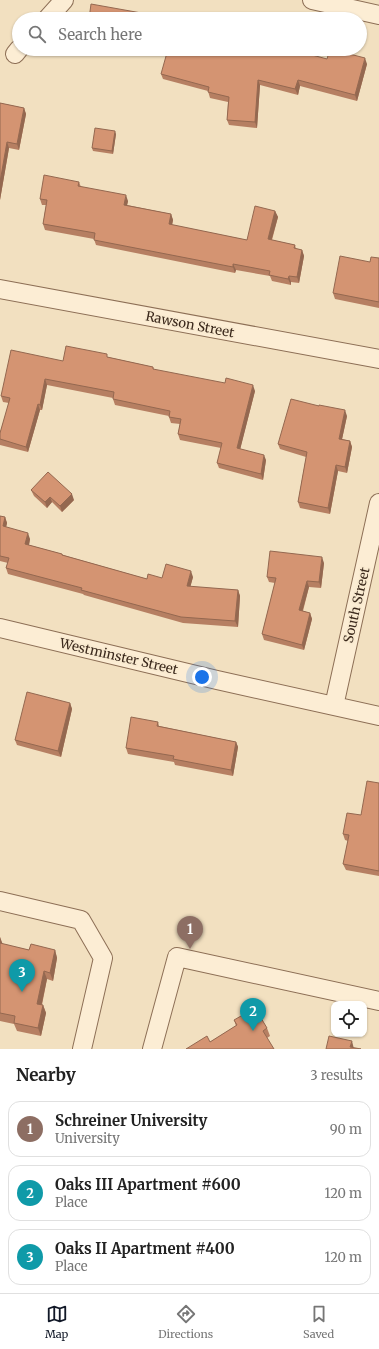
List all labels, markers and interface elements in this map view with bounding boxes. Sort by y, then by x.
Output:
search box [12,12,367,56]
icon: search [26,23,48,45]
text: Search here [58,25,142,44]
street label: Rawson Street [144,308,236,341]
street label: South Street [340,566,373,645]
street label: Westminster Street [57,634,180,678]
your location [192,667,212,687]
pin: 1 [177,916,203,949]
pin: 3 [9,959,35,992]
pin: 2 [240,998,266,1031]
map controls [331,1001,367,1037]
button: locate [331,1001,367,1037]
text: Nearby [16,1064,76,1086]
text: 3 results [310,1067,363,1084]
text: Schreiner University [55,1111,207,1130]
text: 1 [27,1121,33,1138]
text: 90 m [330,1121,362,1138]
text: University [55,1130,120,1147]
text: Oaks III Apartment #600 [55,1175,241,1194]
text: 2 [26,1185,34,1202]
text: 120 m [324,1185,362,1202]
text: Place [55,1194,88,1211]
text: Oaks II Apartment #400 [55,1239,235,1258]
text: 3 [26,1249,34,1266]
text: 120 m [324,1249,362,1266]
text: Place [55,1258,88,1275]
tab: Map [45,1303,68,1341]
tab: Directions [158,1303,213,1341]
tab: Saved [303,1303,334,1341]

